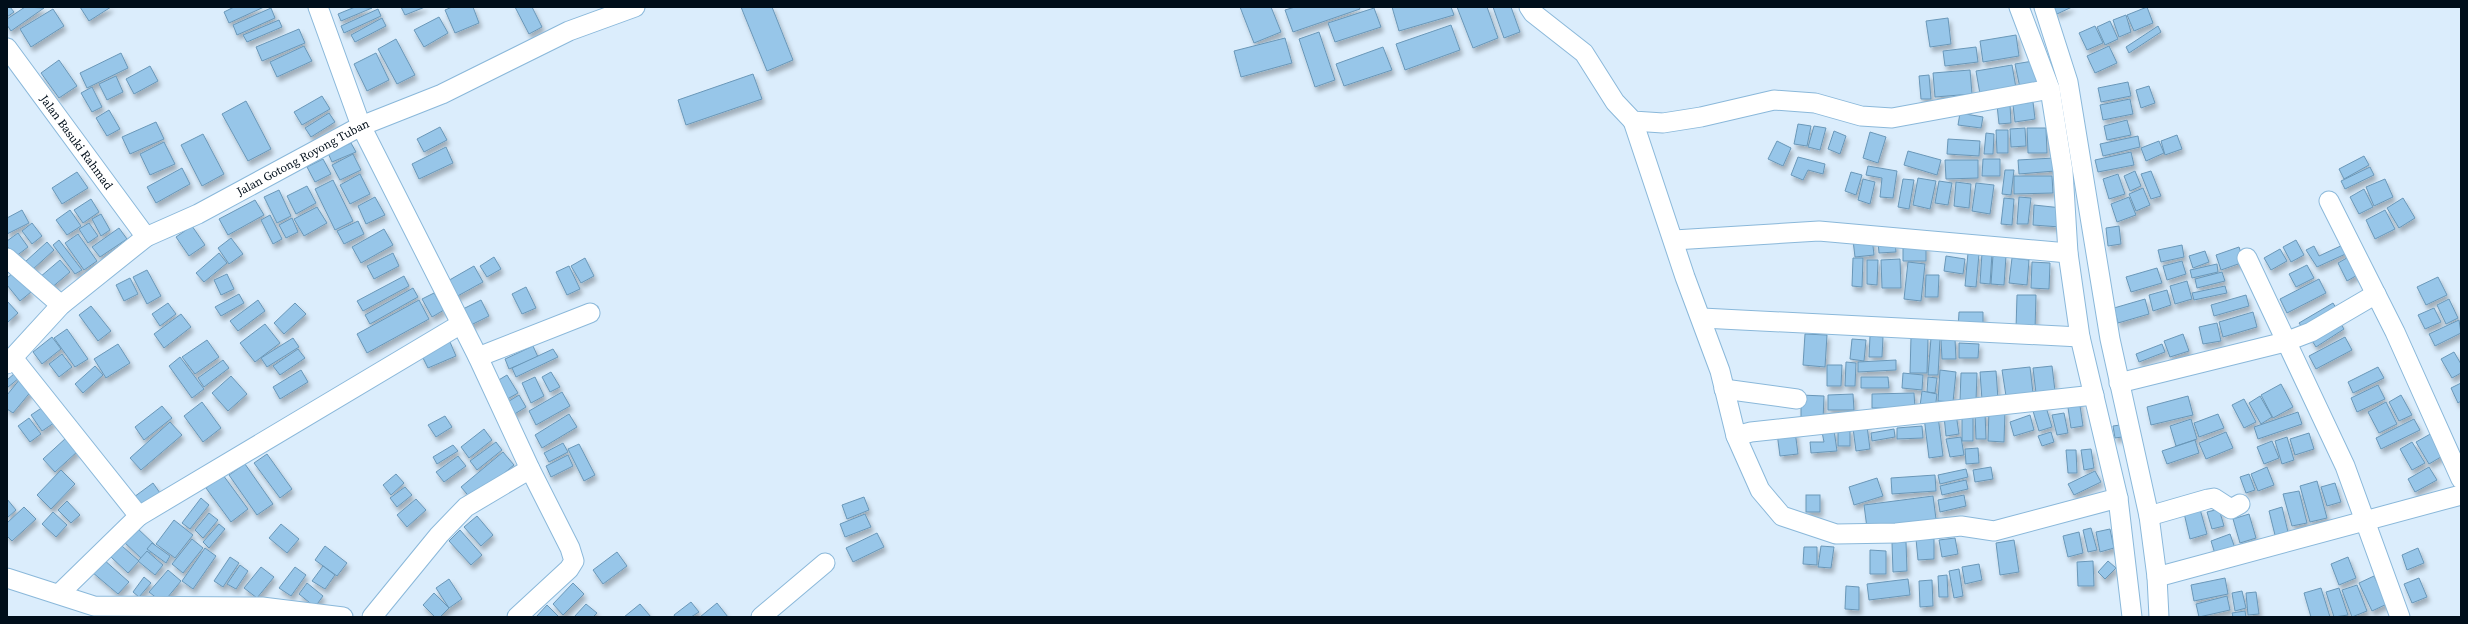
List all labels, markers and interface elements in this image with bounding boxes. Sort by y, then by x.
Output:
street label: Jalan Basuki Rahmad [36,91,117,193]
street label: Jalan Gotong Royong Tuban [233,116,372,200]

